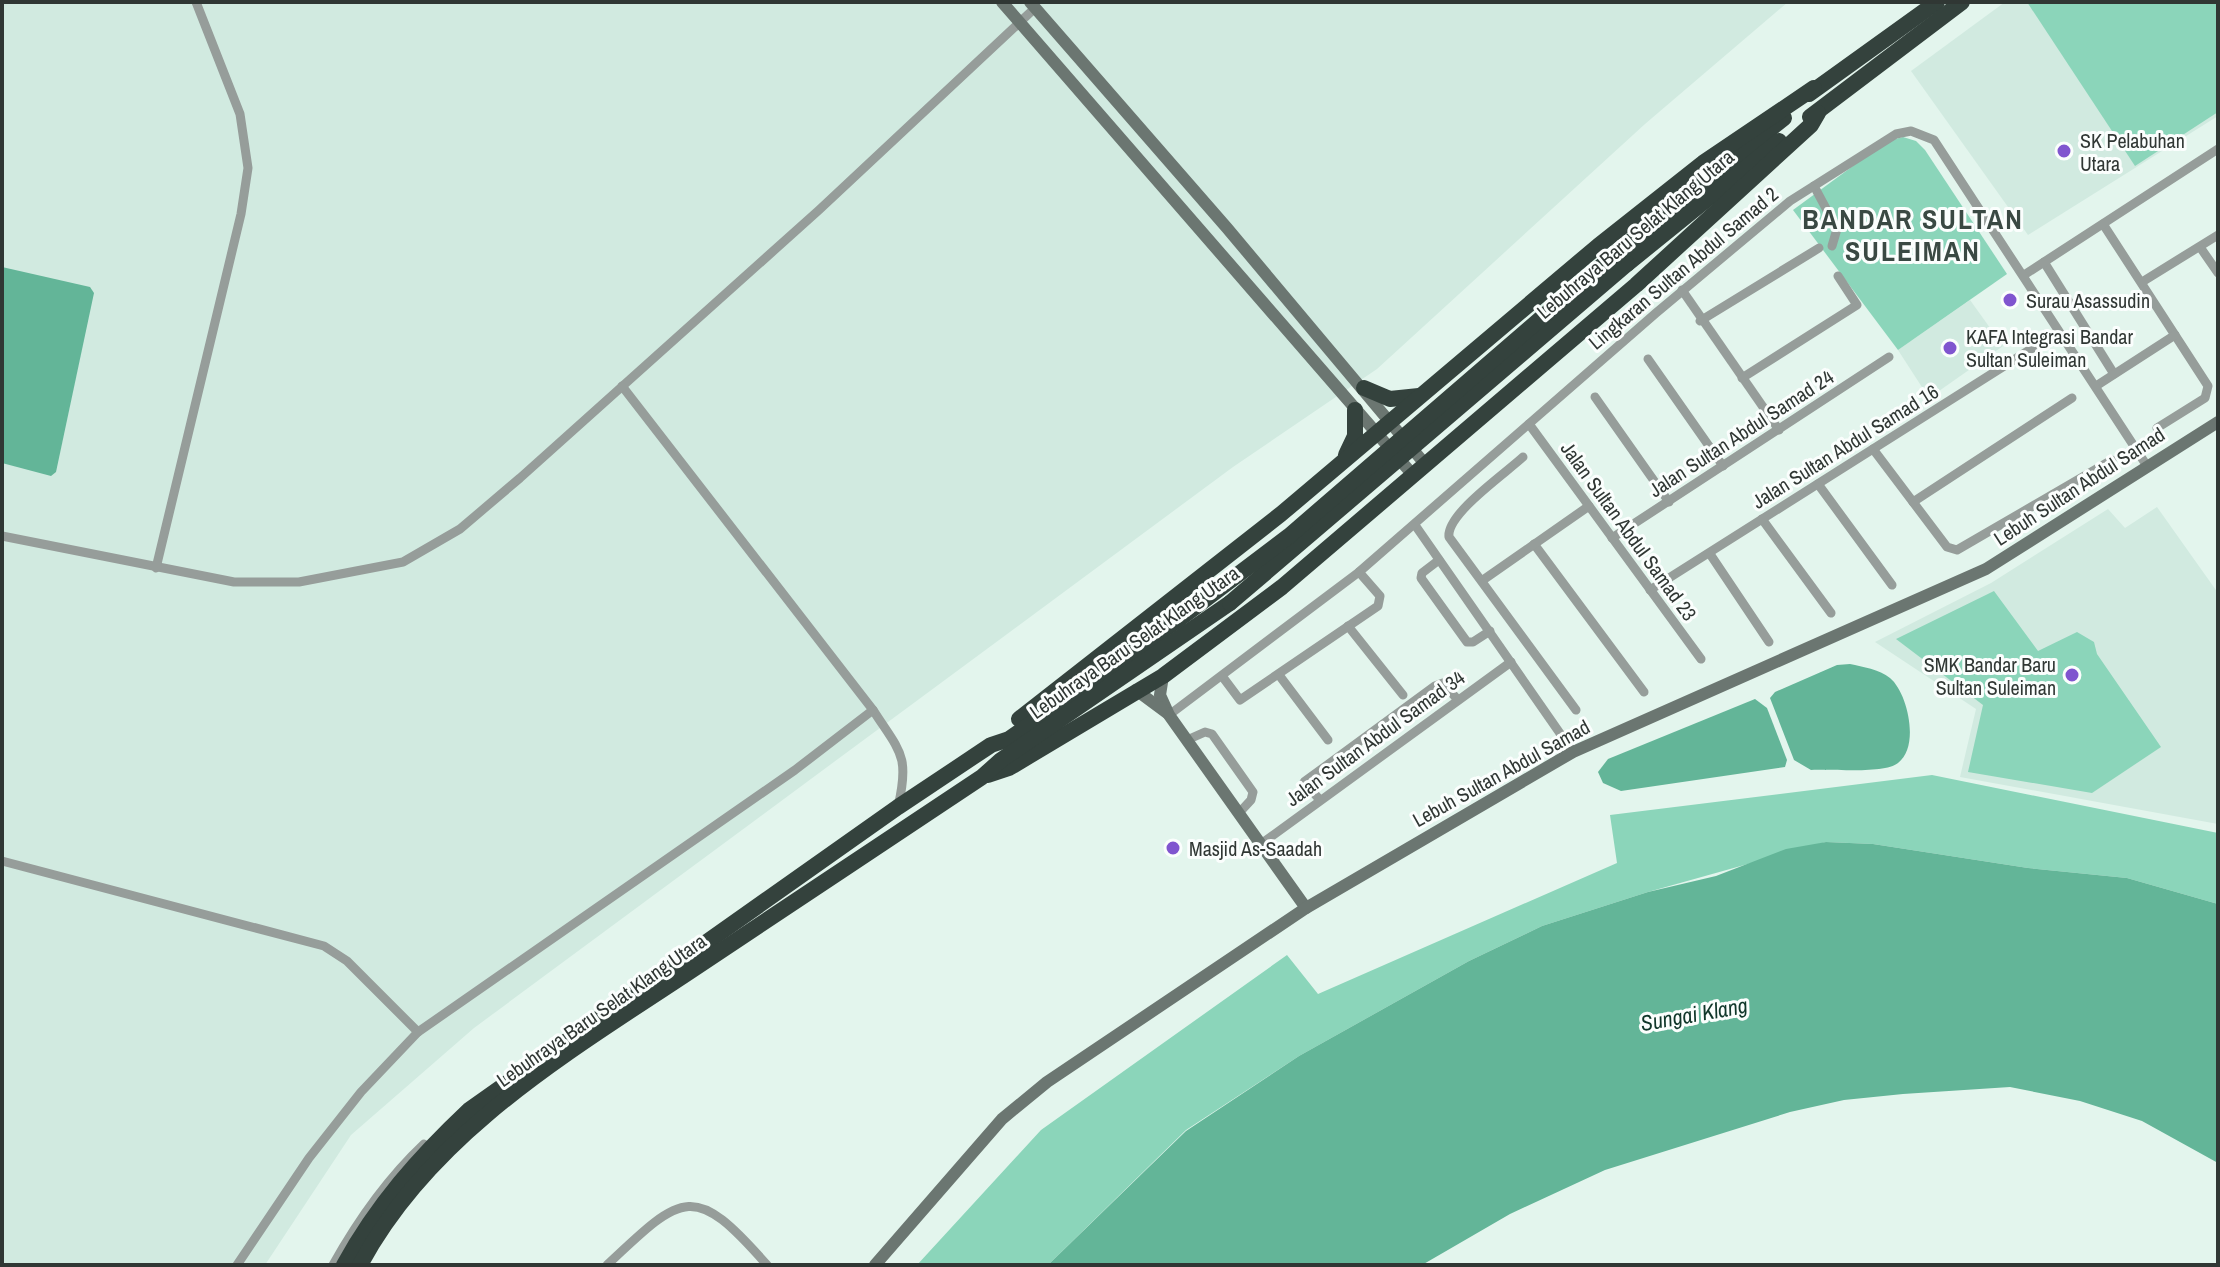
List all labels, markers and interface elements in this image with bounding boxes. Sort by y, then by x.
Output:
place label: SK Pelabuhan Utara [2080,127,2185,177]
marker: SK Pelabuhan Utara [2055,142,2073,160]
street label: Lebuhraya Baru Selat Klang Utara [1531,143,1739,325]
street label: Lingkaran Sultan Abdul Samad 2 [1582,181,1784,355]
district label: BANDAR SULTAN SULEIMAN [1802,200,2024,270]
place label: Surau Asassudin [2026,287,2150,314]
marker: Surau Asassudin [2001,291,2019,309]
place label: KAFA Integrasi Bandar Sultan Suleiman [1966,323,2133,373]
marker: KAFA Integrasi Bandar Sultan Suleiman [1941,339,1959,357]
street label: Jalan Sultan Abdul Samad 24 [1643,363,1839,503]
street label: Jalan Sultan Abdul Samad 16 [1747,378,1943,514]
street label: Lebuh Sultan Abdul Samad [1988,421,2170,551]
street label: Jalan Sultan Abdul Samad 23 [1555,436,1703,626]
street label: Lebuhraya Baru Selat Klang Utara [1024,559,1244,725]
place label: SMK Bandar Baru Sultan Suleiman [1924,651,2056,701]
street label: Jalan Sultan Abdul Samad 34 [1280,664,1470,812]
marker: SMK Bandar Baru Sultan Suleiman [2063,666,2081,684]
street label: Lebuh Sultan Abdul Samad [1408,713,1594,833]
place label: Masjid As-Saadah [1189,835,1322,862]
marker: Masjid As-Saadah [1164,839,1182,857]
street label: Lebuhraya Baru Selat Klang Utara [491,927,711,1093]
water label: Sungai Klang [1638,990,1750,1038]

